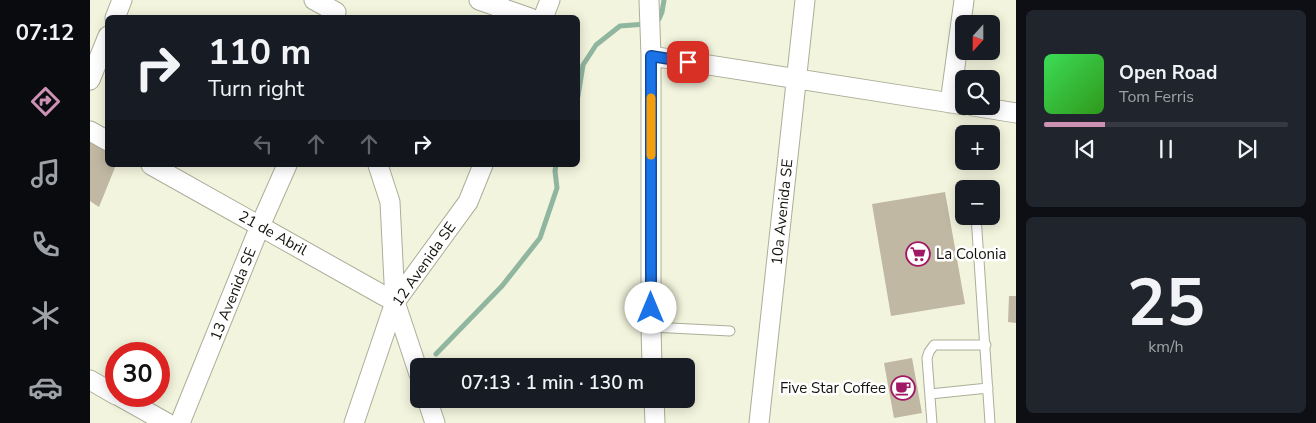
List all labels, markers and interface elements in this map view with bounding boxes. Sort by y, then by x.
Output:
north arrow [955,15,1000,60]
map controls [955,15,1000,225]
text: 07:12 [16,18,74,48]
text: 110 m [208,29,311,76]
icon: right [125,35,190,100]
pin [667,41,709,83]
icon: arrive [674,48,702,76]
text: Open Road [1119,60,1217,86]
button: search [955,70,1000,115]
text: Turn right [208,74,304,104]
icon: directions [28,84,63,119]
text: Tom Ferris [1119,86,1194,108]
button: + [955,125,1000,170]
icon: left [249,130,277,158]
icon: ahead [302,130,330,158]
icon: ahead [355,130,383,158]
icon: right [408,130,436,158]
icon: previous [1071,135,1099,163]
icon: pause [1152,135,1180,163]
icon: next [1233,135,1261,163]
icon: music [28,156,63,191]
street label: 10a Avenida SE [766,158,798,266]
button: − [955,180,1000,225]
street label: 21 de Abril [235,206,311,260]
street label: 12 Avenida SE [388,218,460,310]
icon: phone [28,227,63,262]
supermarket icon: La Colonia [905,241,931,267]
place label: La Colonia [936,244,1007,264]
street label: 13 Avenida SE [205,245,261,343]
text: 25 [1127,259,1205,348]
position arrow [624,281,676,333]
icon: climate [28,298,63,333]
text: km/h [1148,336,1184,358]
speed limit sign: 30 [105,342,170,407]
icon: car [28,370,63,405]
text: 07:13 · 1 min · 130 m [461,370,644,396]
cafe icon: Five Star Coffee [890,375,916,401]
place label: Five Star Coffee [780,378,886,398]

